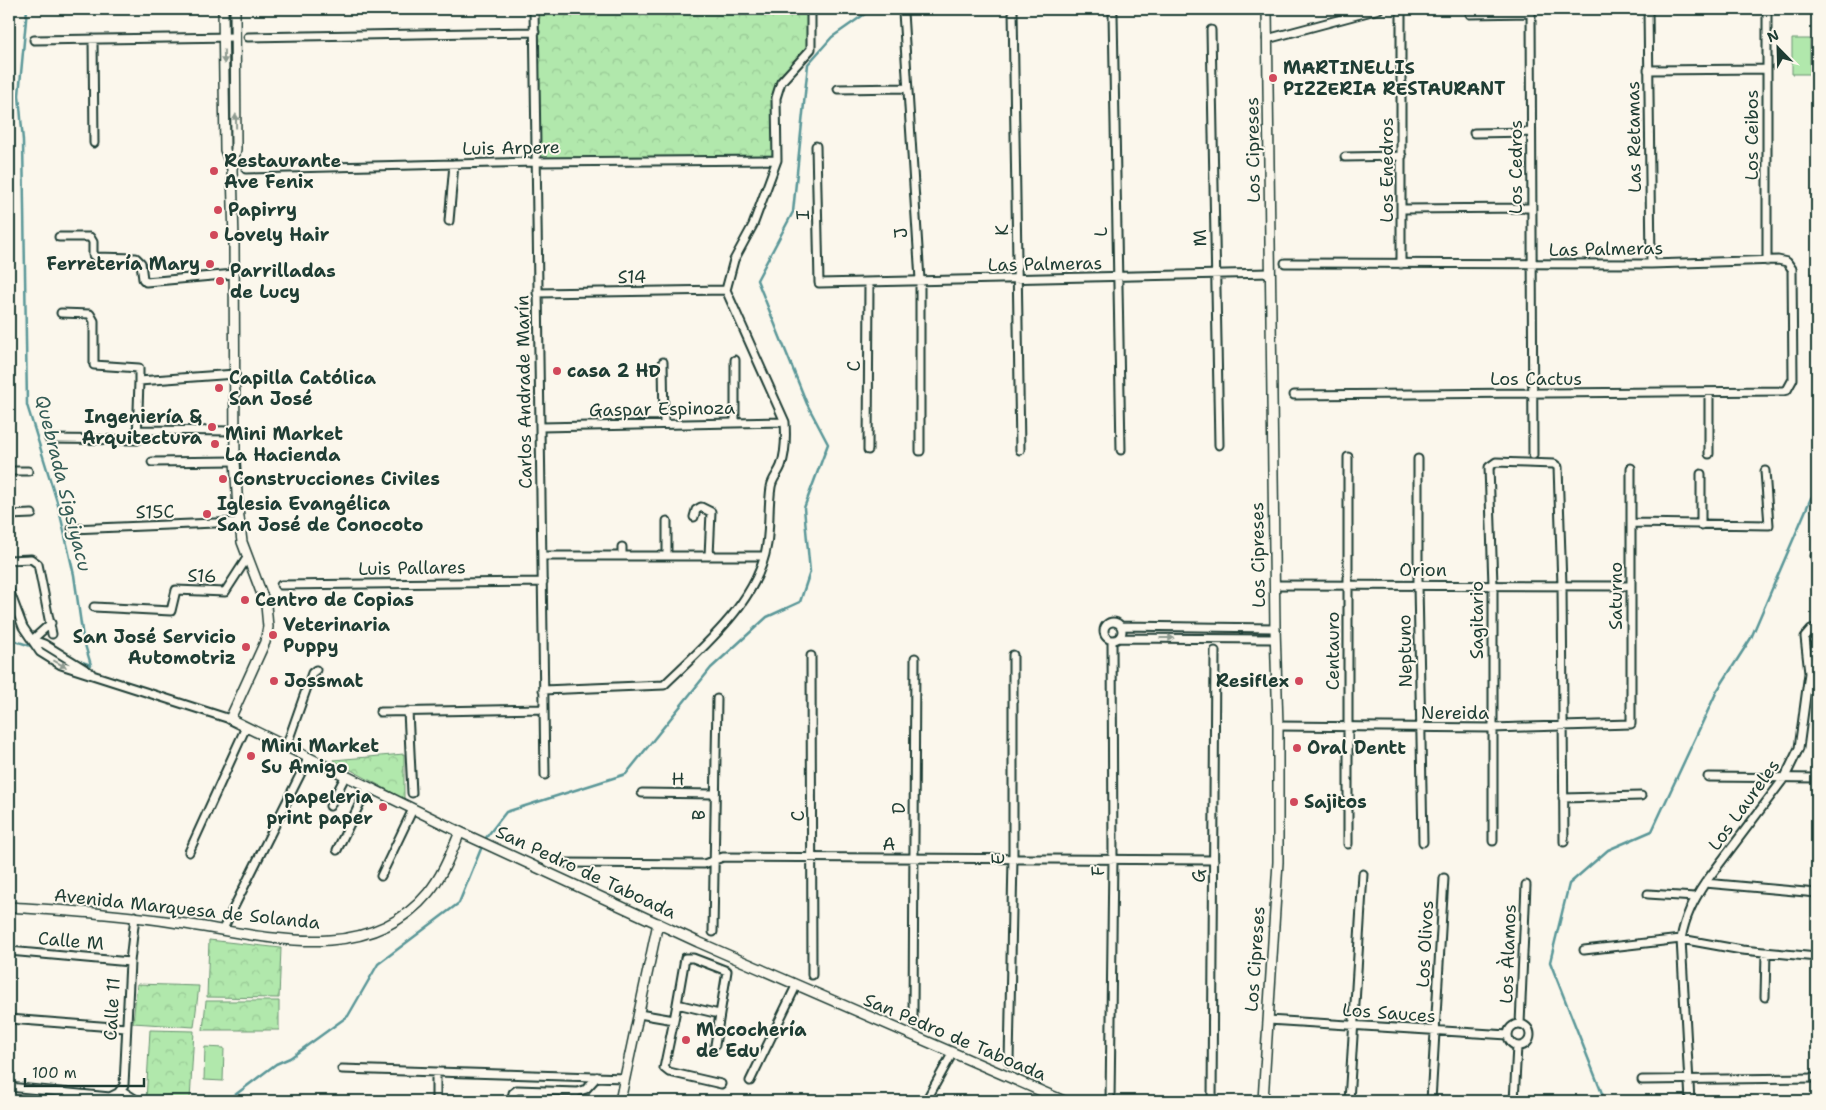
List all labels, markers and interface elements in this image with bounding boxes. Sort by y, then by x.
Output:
north arrow [1754,22,1804,72]
text: N [1764,26,1782,46]
one-way arrow [220,50,228,66]
place label: MARTINELLIS PIZZERIA RESTAURANT [1283,56,1505,101]
marker: MARTINELLIS PIZZERIA RESTAURANT [1267,72,1279,84]
street label: Las Retamas [1621,81,1647,193]
street label: Los Ceibos [1740,90,1764,180]
street label: Los Cipreses [1240,97,1266,203]
one-way arrow [232,112,240,128]
street label: Los Enedros [1375,117,1399,223]
street label: Los Cedros [1504,120,1528,214]
street label: Luis Arpere [462,135,560,161]
place label: Restaurante Ave Fenix [224,149,341,194]
marker: Restaurante Ave Fenix [208,165,220,177]
place label: Papirry [228,198,297,222]
marker: Papirry [212,204,224,216]
street label: I [791,210,815,220]
place label: Lovely Hair [224,223,330,247]
street label: K [990,224,1014,236]
street label: J [889,227,913,239]
street label: L [1089,227,1113,237]
marker: Lovely Hair [208,229,220,241]
street label: M [1188,229,1212,247]
street label: Las Palmeras [1548,236,1664,262]
street label: Las Palmeras [987,251,1103,277]
place label: Ferretería Mary [47,252,200,276]
marker: Ferretería Mary [204,258,216,270]
place label: Parrilladas de Lucy [230,259,336,304]
street label: S14 [617,265,647,289]
marker: Parrilladas de Lucy [214,275,226,287]
street label: Carlos Andrade Marín [510,295,538,489]
place label: casa 2 HD [567,359,661,383]
street label: C [842,360,866,372]
marker: casa 2 HD [551,365,563,377]
place label: Capilla Católica San José [229,366,377,411]
street label: Los Cactus [1490,367,1582,391]
marker: Capilla Católica San José [213,382,225,394]
water label: Quebrada Sigsiyacu [29,392,98,574]
street label: Gaspar Espinoza [589,396,735,422]
place label: Ingeniería & Arquitectura [82,405,203,450]
marker: Ingeniería & Arquitectura [206,421,218,433]
place label: Mini Market La Hacienda [225,422,343,467]
marker: Mini Market La Hacienda [209,438,221,450]
place label: Construcciones Civiles [233,467,440,491]
marker: Construcciones Civiles [217,473,229,485]
place label: Iglesia Evangélica San José de Conocoto [217,492,424,537]
street label: S15C [135,500,175,524]
street label: Los Cipreses [1245,502,1271,608]
marker: Iglesia Evangélica San José de Conocoto [201,508,213,520]
street label: Luis Pallares [358,555,466,581]
street label: Orion [1399,558,1447,582]
street label: Saturno [1604,562,1628,630]
street label: S16 [187,564,217,588]
street label: Sagitario [1465,581,1489,659]
place label: Centro de Copias [255,588,414,612]
marker: Centro de Copias [239,594,251,606]
street label: Centauro [1321,612,1345,690]
place label: Veterinaria Puppy [283,613,391,658]
street label: Neptuno [1392,614,1418,688]
place label: San José Servicio Automotriz [73,625,236,670]
marker: Veterinaria Puppy [267,629,279,641]
one-way arrow [1160,634,1176,642]
marker: San José Servicio Automotriz [240,641,252,653]
one-way arrow [53,660,67,668]
place label: Jossmat [284,669,364,693]
place label: Resiflex [1216,669,1289,693]
marker: Jossmat [268,675,280,687]
marker: Resiflex [1293,675,1305,687]
street label: Nereida [1421,701,1489,725]
place label: Mini Market Su Amigo [261,734,379,779]
place label: Oral Dentt [1307,736,1406,760]
marker: Oral Dentt [1291,742,1303,754]
marker: Mini Market Su Amigo [245,750,257,762]
street label: Los Laureles [1703,754,1785,856]
street label: H [671,767,685,791]
place label: papeleria print paper [267,785,374,830]
place label: Sajitos [1304,790,1367,814]
marker: Sajitos [1288,796,1300,808]
marker: papeleria print paper [377,801,389,813]
street label: D [887,802,911,814]
street label: B [687,810,711,820]
street label: C [786,810,810,822]
street label: San Pedro de Taboada [492,820,680,924]
street label: A [882,832,896,856]
street label: E [986,853,1010,865]
street label: F [1086,866,1110,876]
street label: G [1187,869,1211,883]
street label: Avenida Marquesa de Solanda [53,883,321,935]
street label: Los Olivos [1411,900,1439,988]
street label: Los Àlamos [1494,904,1522,1004]
street label: Los Cipreses [1239,905,1271,1013]
street label: Calle M [37,926,105,956]
street label: Calle 11 [98,977,126,1041]
street label: San Pedro de Taboada [860,988,1050,1086]
street label: Los Sauces [1341,998,1437,1028]
place label: Mocochería de Edu [696,1018,807,1063]
marker: Mocochería de Edu [680,1034,692,1046]
scale bar [25,1055,144,1087]
text: 100 m [32,1063,77,1083]

